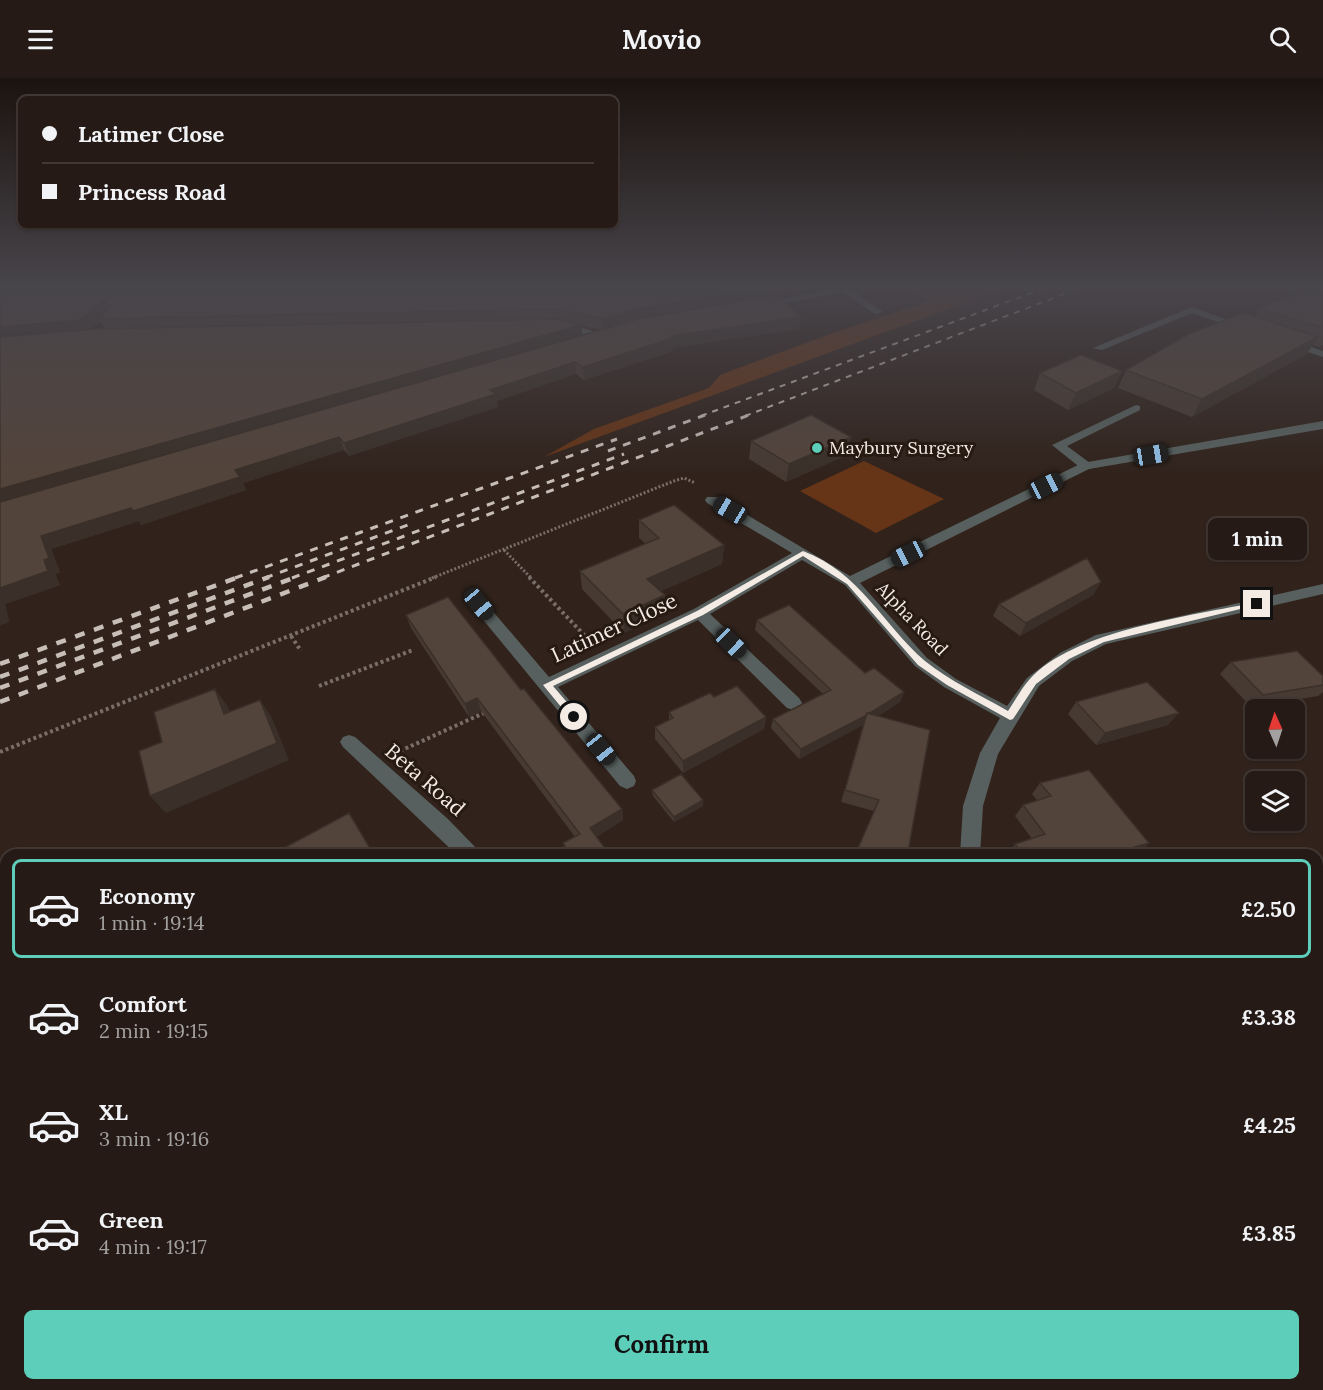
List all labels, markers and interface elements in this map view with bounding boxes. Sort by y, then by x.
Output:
text: Movio [622,22,701,56]
icon: menu [24,23,57,56]
icon: search [1266,23,1299,56]
text: Latimer Close [78,120,224,148]
text: Princess Road [78,178,226,206]
place label: Maybury Surgery [829,436,974,459]
marker: Maybury Surgery [810,441,824,455]
car [1132,443,1170,467]
car [1026,470,1066,502]
car [710,493,750,527]
callout: 1 min [1208,517,1306,559]
text: 1 min [1232,526,1283,551]
car [888,538,928,570]
street label: Alpha Road [871,576,953,660]
car [461,584,497,624]
street label: Latimer Close [547,587,681,668]
route end [1243,590,1270,617]
car [712,624,750,662]
north arrow [1245,699,1305,759]
map controls [1245,699,1305,831]
route start [560,703,587,730]
car [583,729,619,769]
street label: Beta Road [380,737,471,822]
button: layers [1245,771,1305,831]
icon: car [27,882,81,936]
text: Economy [99,882,195,910]
text: £2.50 [1241,895,1296,923]
text: 1 min · 19:14 [99,910,205,935]
icon: car [27,990,81,1044]
text: Comfort [99,990,187,1018]
text: £3.38 [1241,1003,1296,1031]
text: 2 min · 19:15 [99,1018,208,1043]
icon: car [27,1098,81,1152]
text: XL [99,1098,128,1126]
text: £4.25 [1243,1111,1296,1139]
text: 3 min · 19:16 [99,1126,209,1151]
icon: car [27,1206,81,1260]
text: Green [99,1206,164,1234]
text: £3.85 [1241,1219,1296,1247]
text: 4 min · 19:17 [99,1234,207,1259]
button: Confirm [24,1310,1299,1379]

